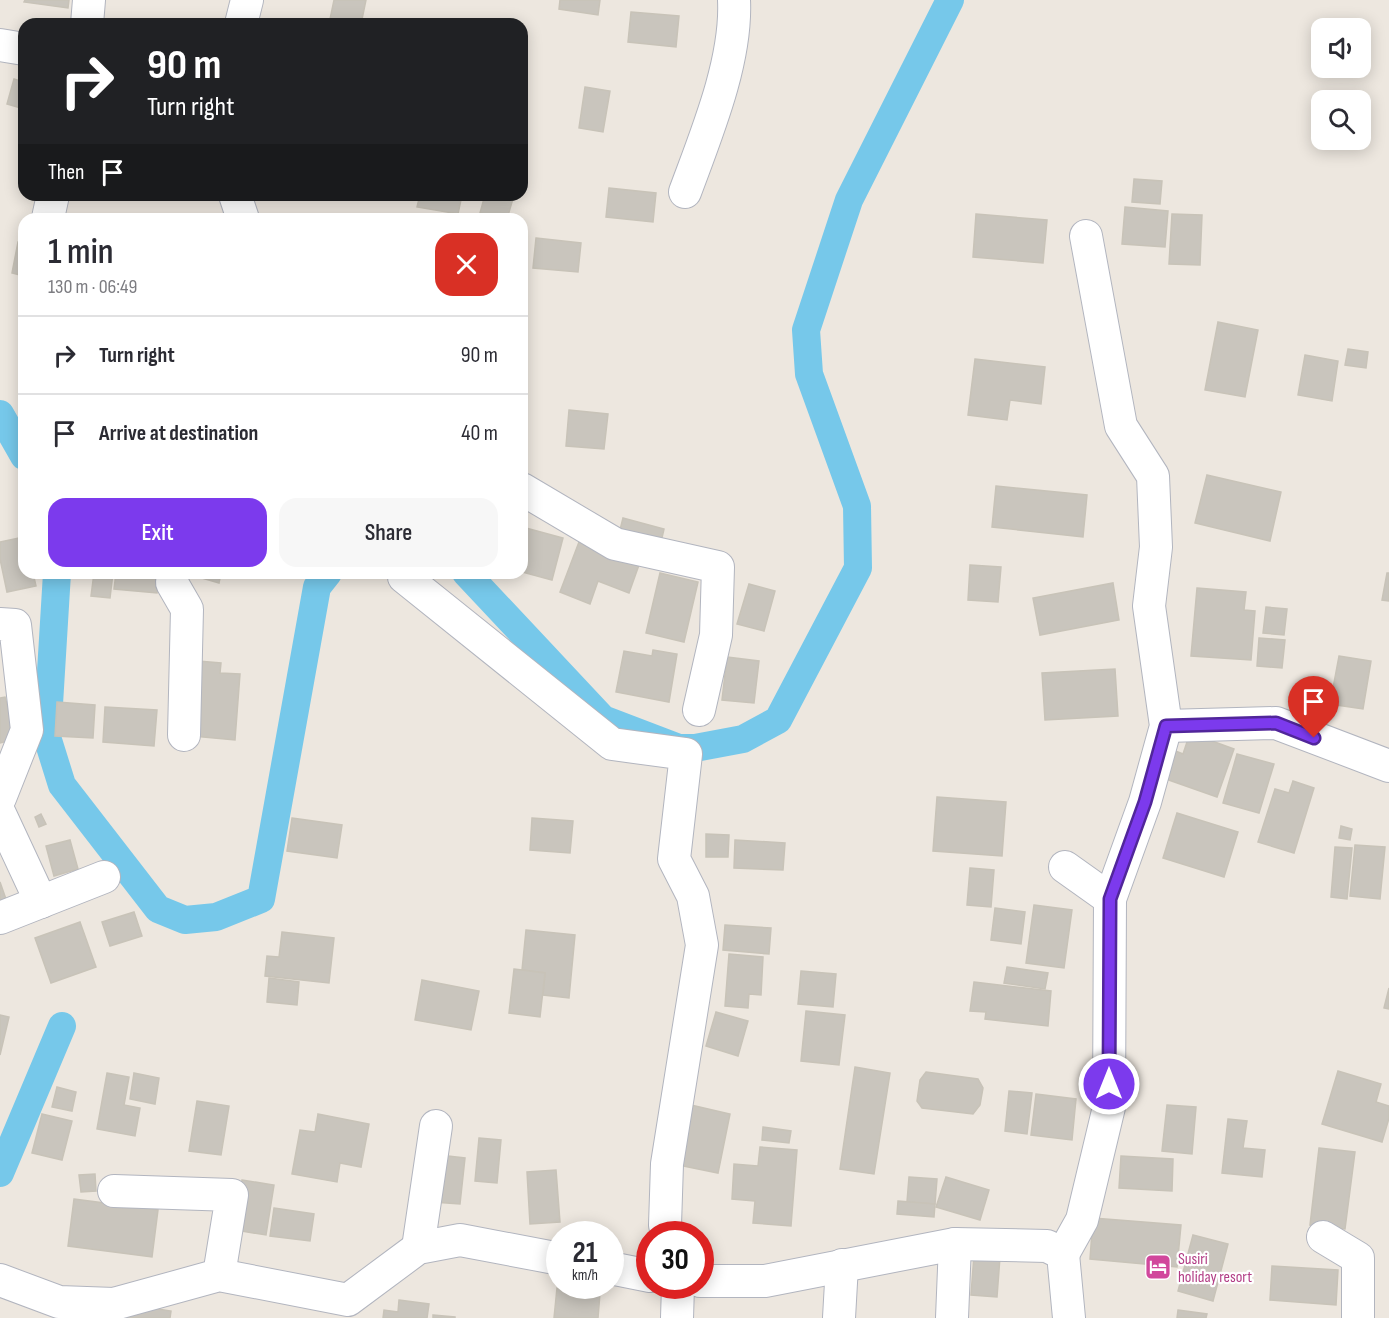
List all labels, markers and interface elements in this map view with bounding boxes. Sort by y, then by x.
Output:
map controls [1311,18,1371,150]
button: sound [1311,18,1371,78]
text: 90 m [147,40,221,91]
icon: right [48,42,126,120]
button: search [1311,90,1371,150]
text: Turn right [147,91,234,123]
icon: arrive [96,156,129,189]
text: Then [48,159,84,186]
text: 1 min [48,231,113,274]
button: close [435,233,498,296]
text: 130 m · 06:49 [48,275,137,299]
icon: right [48,339,81,372]
text: Turn right [99,342,175,369]
text: 90 m [461,342,498,369]
icon: arrive [48,417,81,450]
text: Arrive at destination [99,420,258,447]
text: 40 m [461,420,498,447]
button: Exit [48,498,267,567]
button: Share [279,498,498,567]
pin [1288,676,1339,738]
icon: arrive [1297,685,1330,718]
position arrow [1077,1052,1141,1116]
speed limit sign: 30 [636,1221,714,1299]
text: 21 [573,1235,597,1271]
place label: Susiri holiday resort [1178,1250,1252,1287]
hotel icon: Susiri holiday resort [1143,1252,1173,1282]
text: km/h [572,1266,598,1285]

